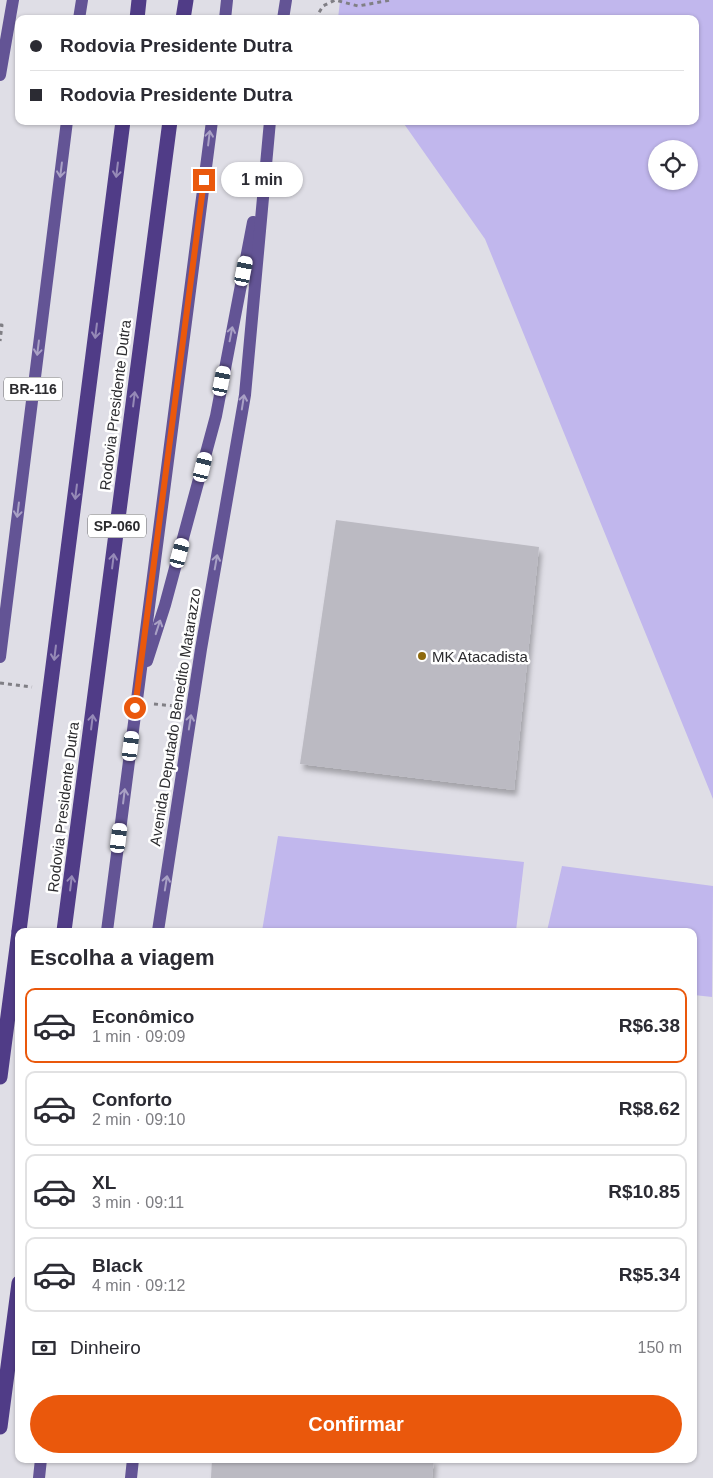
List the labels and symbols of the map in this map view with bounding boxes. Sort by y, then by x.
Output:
one-way arrow [205,131,215,147]
one-way arrow [55,161,65,177]
one-way arrow [112,161,122,177]
callout: 1 min [222,162,304,198]
route end [193,169,215,191]
car [233,255,254,287]
street label: Rodovia Presidente Dutra [96,318,134,491]
one-way arrow [91,322,101,338]
one-way arrow [227,326,237,342]
one-way arrow [33,340,43,356]
car [211,365,232,397]
road number: BR-116 [4,378,62,400]
one-way arrow [129,392,139,408]
one-way arrow [239,394,249,410]
car [192,451,213,483]
one-way arrow [70,484,80,500]
one-way arrow [13,501,23,517]
road number: SP-060 [88,514,146,538]
car [168,537,191,569]
one-way arrow [108,553,118,569]
one-way arrow [212,554,222,570]
street label: Avenida Deputado Benedito Matarazzo [146,587,204,847]
one-way arrow [154,619,164,635]
one-way arrow [50,645,60,661]
place label: MK Atacadista [432,648,529,665]
marker: MK Atacadista [416,650,428,662]
route start [124,697,146,719]
one-way arrow [87,714,97,730]
one-way arrow [185,715,195,731]
street label: Rodovia Presidente Dutra [44,720,82,893]
car [121,730,140,762]
one-way arrow [119,788,129,804]
car [109,822,128,854]
one-way arrow [66,875,76,891]
one-way arrow [161,875,171,891]

